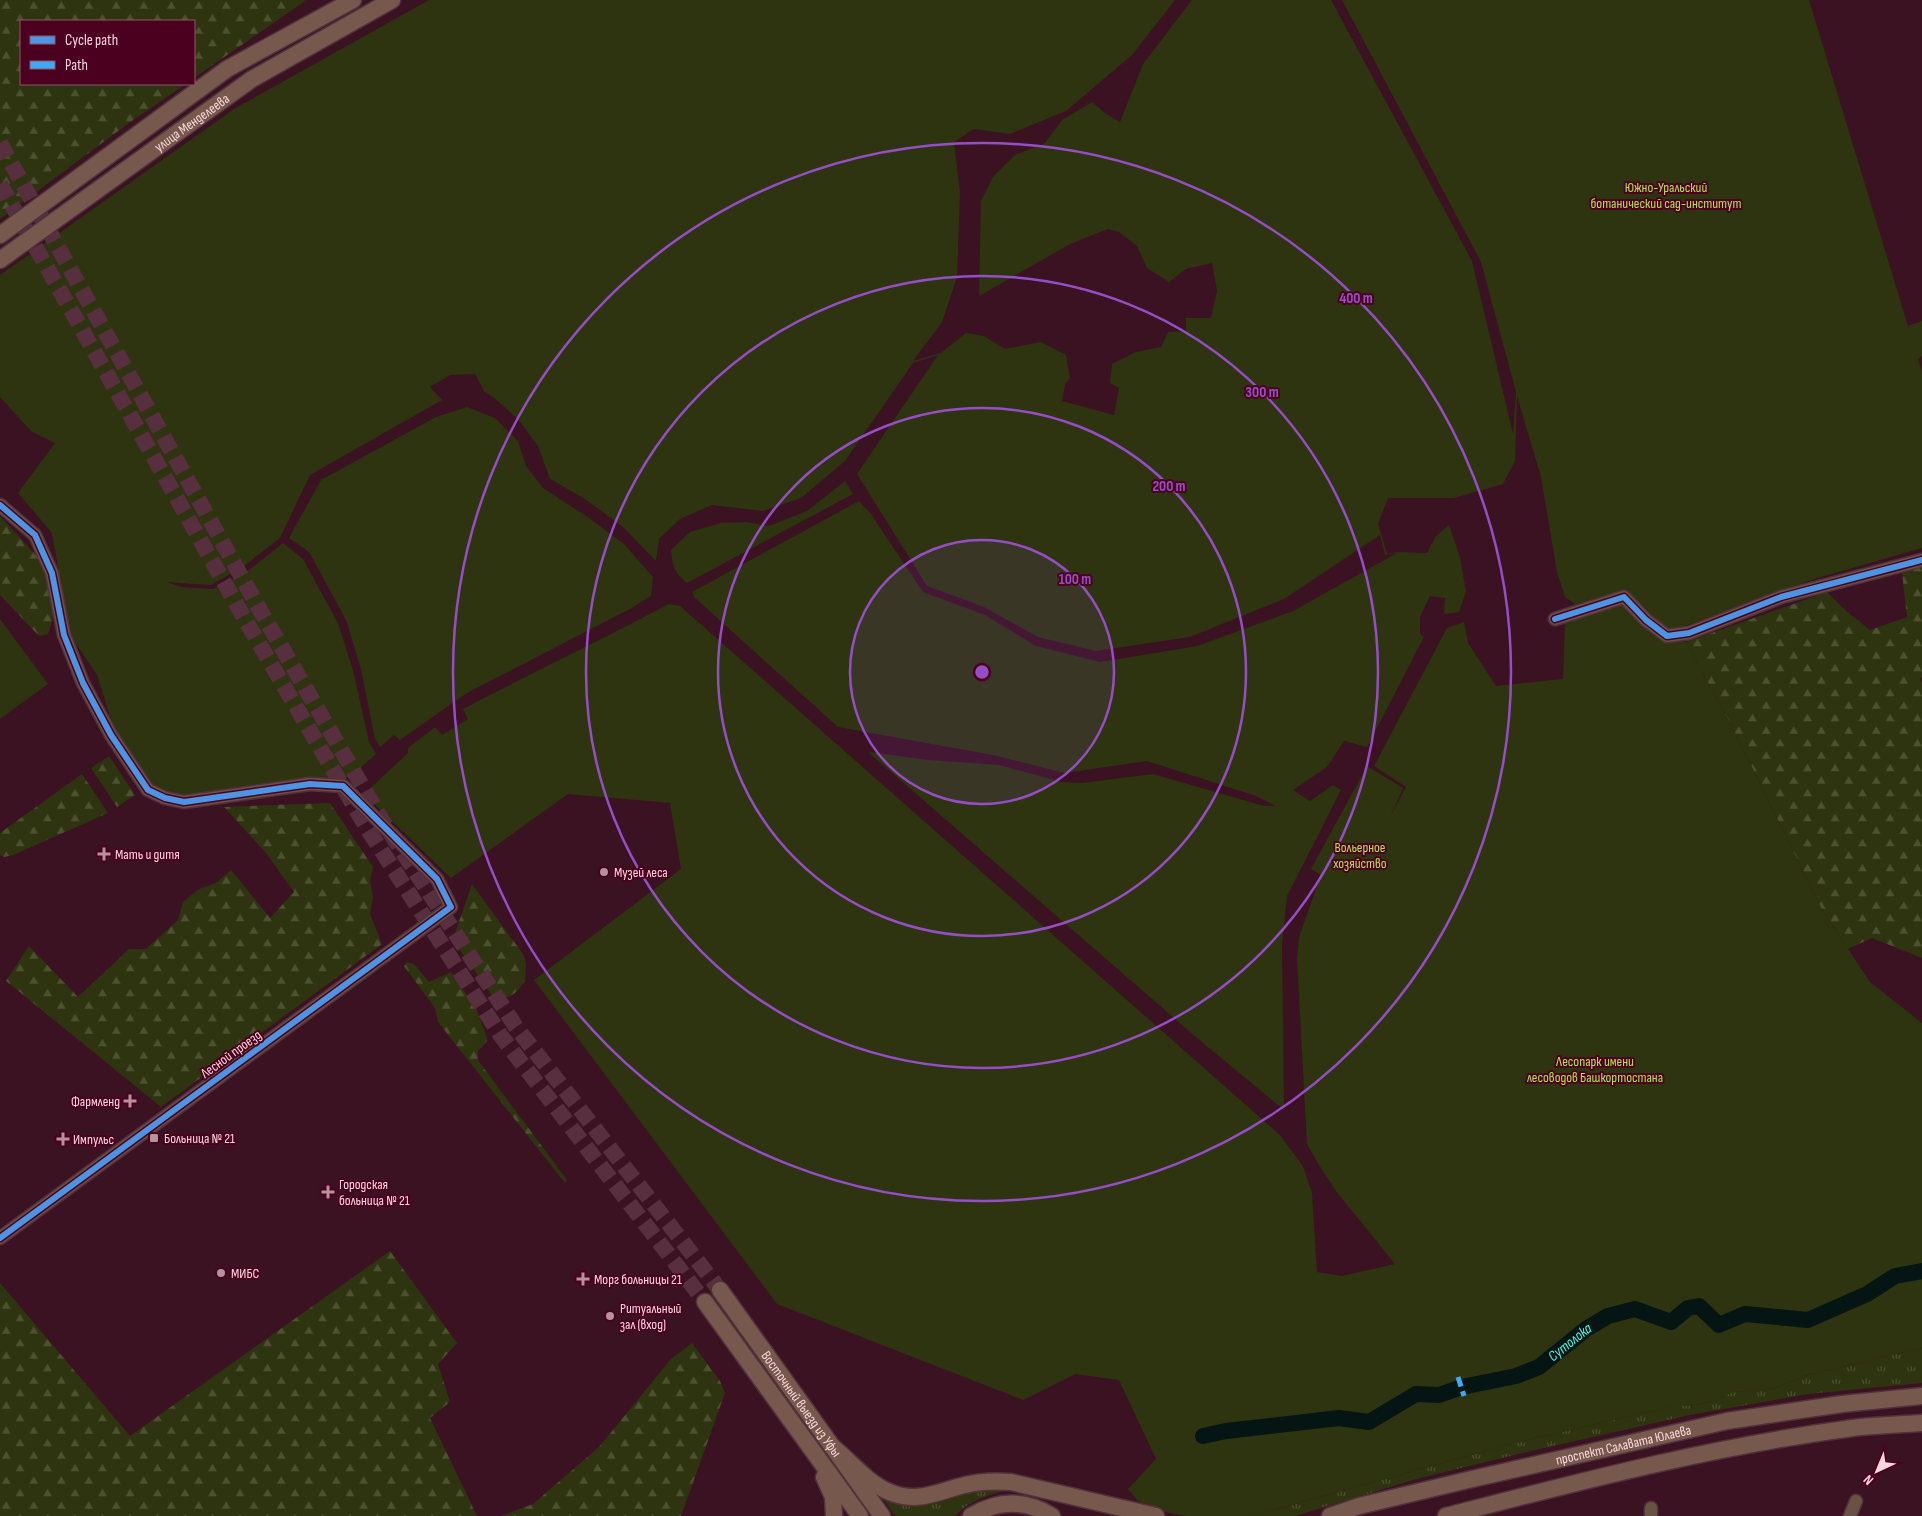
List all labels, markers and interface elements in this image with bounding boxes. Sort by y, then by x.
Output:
legend [20,20,195,85]
text: Cycle path [65,31,118,50]
text: Path [65,56,88,75]
street label: улица Менделеева [151,90,233,155]
park label: Южно-Уральский ботанический сад-институт [1591,179,1741,212]
text: 400 m [1339,289,1373,308]
text: 300 m [1245,383,1279,402]
text: 200 m [1152,477,1186,496]
text: 100 m [1059,570,1091,589]
centre of rings [973,663,991,681]
park label: Вольерное хозяйство [1333,839,1387,872]
place label: Мать и дитя [115,846,180,863]
marker: Мать и дитя [97,847,111,861]
place label: Музей леса [614,864,668,881]
marker: Музей леса [598,866,610,878]
street label: Лесной проезд [196,1026,265,1082]
park label: Лесопарк имени лесоводов Башкортостана [1527,1053,1663,1086]
place label: Фармленд [71,1093,120,1110]
marker: Фармленд [124,1095,136,1107]
place label: Больница № 21 [164,1130,235,1147]
place label: Импульс [73,1131,114,1148]
marker: Больница № 21 [148,1132,160,1144]
marker: Импульс [57,1133,69,1145]
place label: Городская больница № 21 [339,1176,410,1209]
marker: Городская больница № 21 [321,1185,335,1199]
place label: МИБС [231,1265,260,1282]
marker: МИБС [215,1267,227,1279]
place label: Морг больницы 21 [594,1271,682,1288]
marker: Морг больницы 21 [576,1272,590,1286]
place label: Ритуальный зал (вход) [620,1300,682,1333]
marker: Ритуальный зал (вход) [604,1310,616,1322]
water label: Сутолока [1544,1318,1595,1366]
street label: Восточный выезд из Уфы [758,1347,845,1460]
street label: проспект Салавата Юлаева [1554,1421,1693,1468]
north arrow [1852,1446,1902,1496]
text: N [1860,1471,1877,1489]

